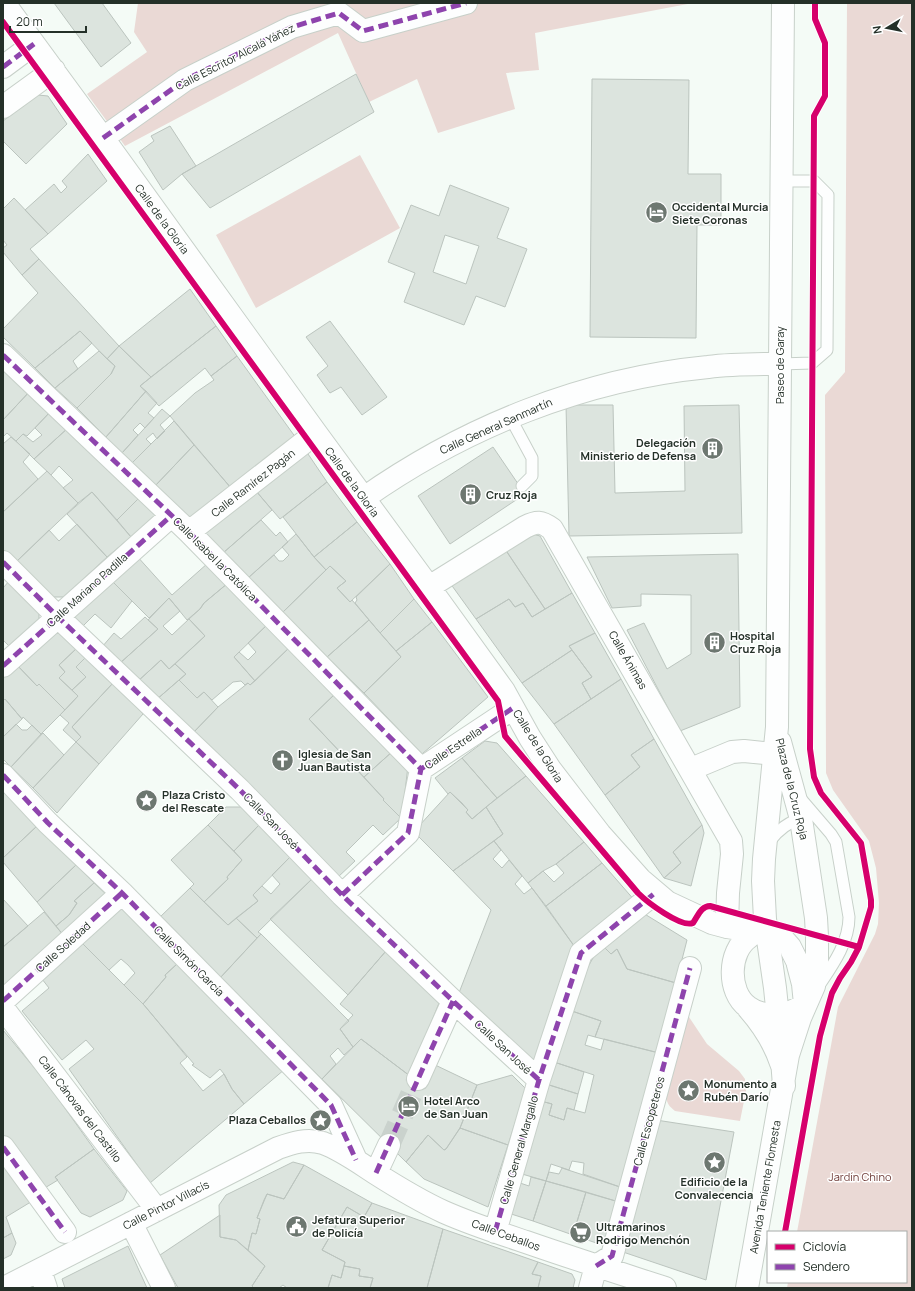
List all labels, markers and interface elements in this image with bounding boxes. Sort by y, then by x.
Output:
scale bar [10,8,86,34]
north arrow [867,8,907,48]
text: 20 m [16,13,43,30]
street label: Calle Escritor Alcalá Yáñez [173,20,297,93]
text: N [869,25,885,35]
street label: Calle de la Gloria [132,181,193,257]
place label: Occidental Murcia Siete Coronas [672,199,768,227]
hotel icon: Occidental Murcia Siete Coronas [643,200,669,226]
street label: Paseo de Garay [772,326,787,404]
street label: Calle General Sanmartín [437,394,554,457]
place label: Delegación Ministerio de Defensa [581,435,696,463]
building icon: Delegación Ministerio de Defensa [699,436,725,462]
street label: Calle de la Gloria [322,444,383,520]
street label: Calle Ramírez Pagán [208,445,298,520]
building icon: Cruz Roja [458,482,484,508]
place label: Cruz Roja [486,487,537,502]
street label: Calle Isabel la Católica [170,513,261,604]
street label: Calle Mariano Padilla [43,549,130,630]
street label: Calle Ánimas [606,628,651,692]
place label: Hospital Cruz Roja [730,628,781,656]
building icon: Hospital Cruz Roja [702,629,728,655]
street label: Calle de la Gloria [510,706,567,785]
street label: Calle Estrella [421,723,484,772]
street label: Plaza de la Cruz Roja [773,737,812,841]
place label: Iglesia de San Juan Bautista [298,746,371,774]
church icon: Iglesia de San Juan Bautista [269,747,295,773]
place label: Plaza Cristo del Rescate [162,787,226,815]
place icon: Plaza Cristo del Rescate [134,788,160,814]
street label: Calle San José [241,789,303,853]
street label: Calle Soledad [32,918,93,975]
street label: Calle Simón García [151,922,228,999]
street label: Calle San José [471,1016,536,1077]
street label: Calle Cánovas del Castillo [35,1052,126,1165]
street label: Calle Escopeteros [629,1074,668,1167]
place label: Monumento a Rubén Darío [704,1076,777,1104]
place icon: Monumento a Rubén Darío [676,1077,702,1103]
place label: Hotel Arco de San Juan [424,1093,488,1121]
street label: Calle General Margallo [496,1093,541,1206]
hotel icon: Hotel Arco de San Juan [396,1094,422,1120]
place icon: Plaza Ceballos [308,1107,334,1133]
place label: Plaza Ceballos [229,1112,306,1127]
street label: Avenida Teniente Flomesta [745,1119,784,1255]
place icon: Edificio de la Convalecencia [701,1149,727,1175]
park label: Jardín Chino [829,1169,892,1184]
place label: Edificio de la Convalecencia [675,1174,753,1202]
street label: Calle Pintor Villacís [120,1176,212,1233]
place label: Jefatura Superior de Policía [312,1212,406,1240]
public building icon: Jefatura Superior de Policía [284,1213,310,1239]
street label: Calle Ceballos [470,1215,543,1254]
place label: Ultramarinos Rodrigo Menchón [596,1219,690,1247]
supermarket icon: Ultramarinos Rodrigo Menchón [568,1220,594,1246]
legend [767,1231,907,1283]
text: Ciclovía [803,1238,846,1255]
text: Sendero [803,1258,850,1275]

